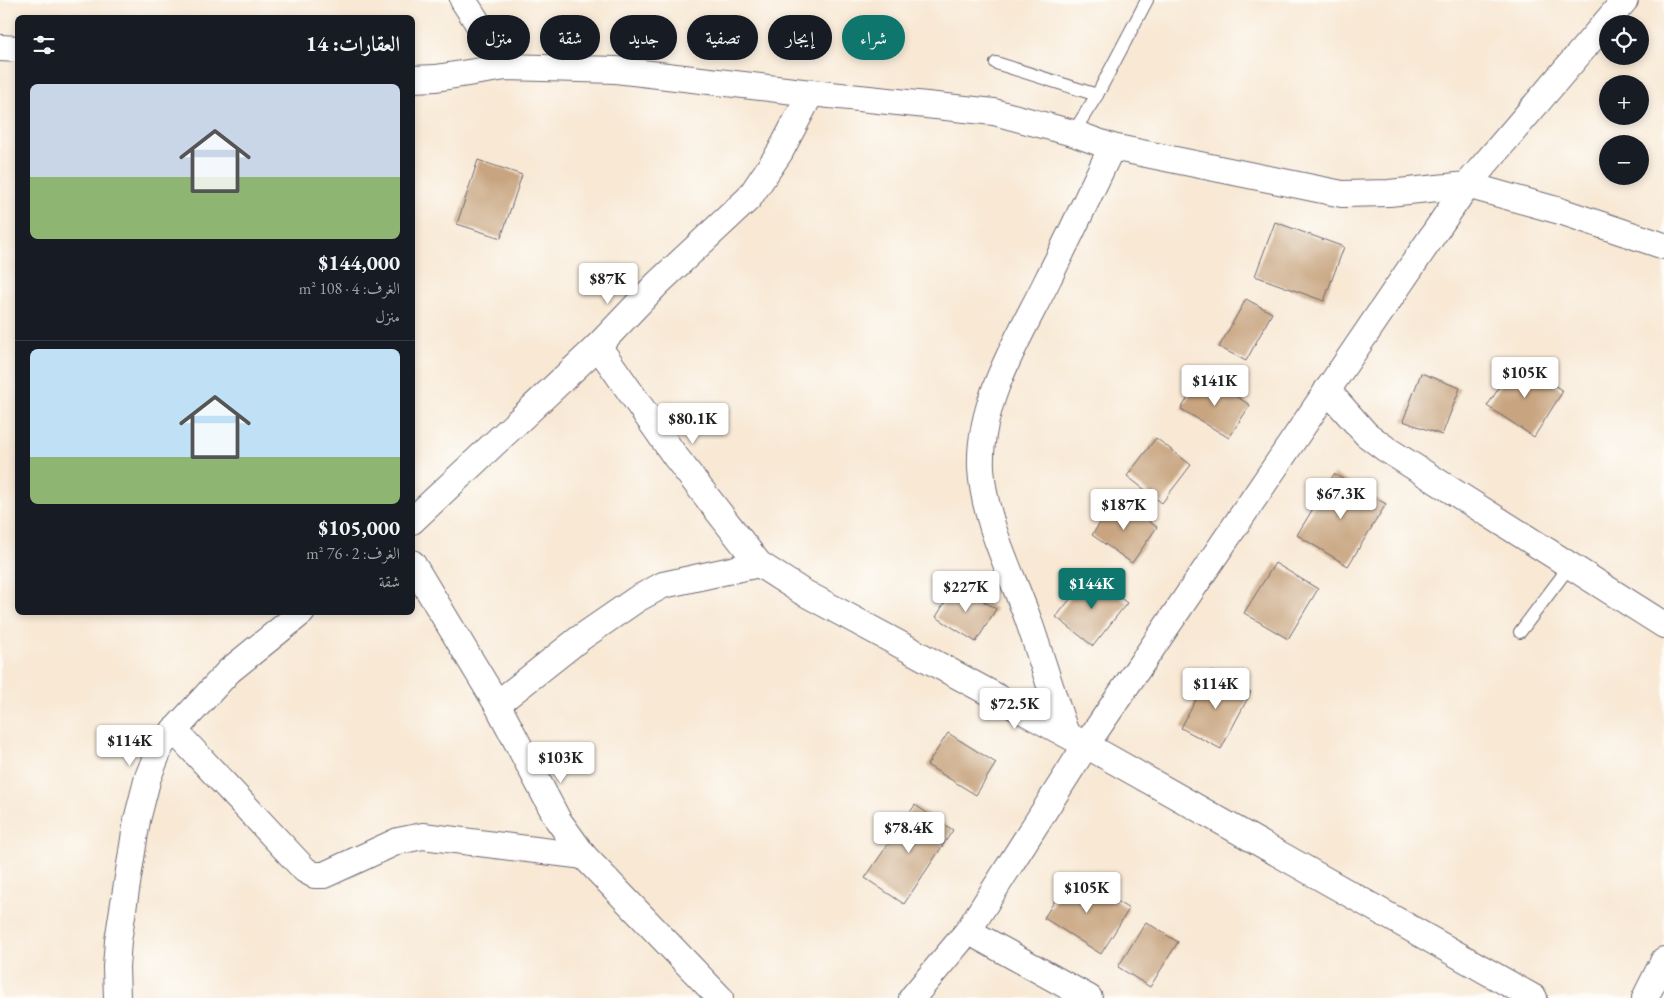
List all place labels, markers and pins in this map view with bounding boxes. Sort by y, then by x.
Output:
pin: $87K [578,262,638,305]
pin: $105K [1490,356,1560,399]
pin: $141K [1180,364,1250,407]
pin: $80.1K [652,402,734,445]
pin: $67.3K [1300,478,1382,520]
pin: $187K [1089,488,1159,531]
pin: $144K [1057,568,1127,610]
pin: $227K [931,570,1001,613]
pin: $114K [1181,668,1251,710]
pin: $72.5K [974,688,1056,730]
pin: $114K [95,724,165,767]
pin: $103K [526,742,596,784]
pin: $78.4K [868,812,950,854]
pin: $105K [1052,872,1122,914]

